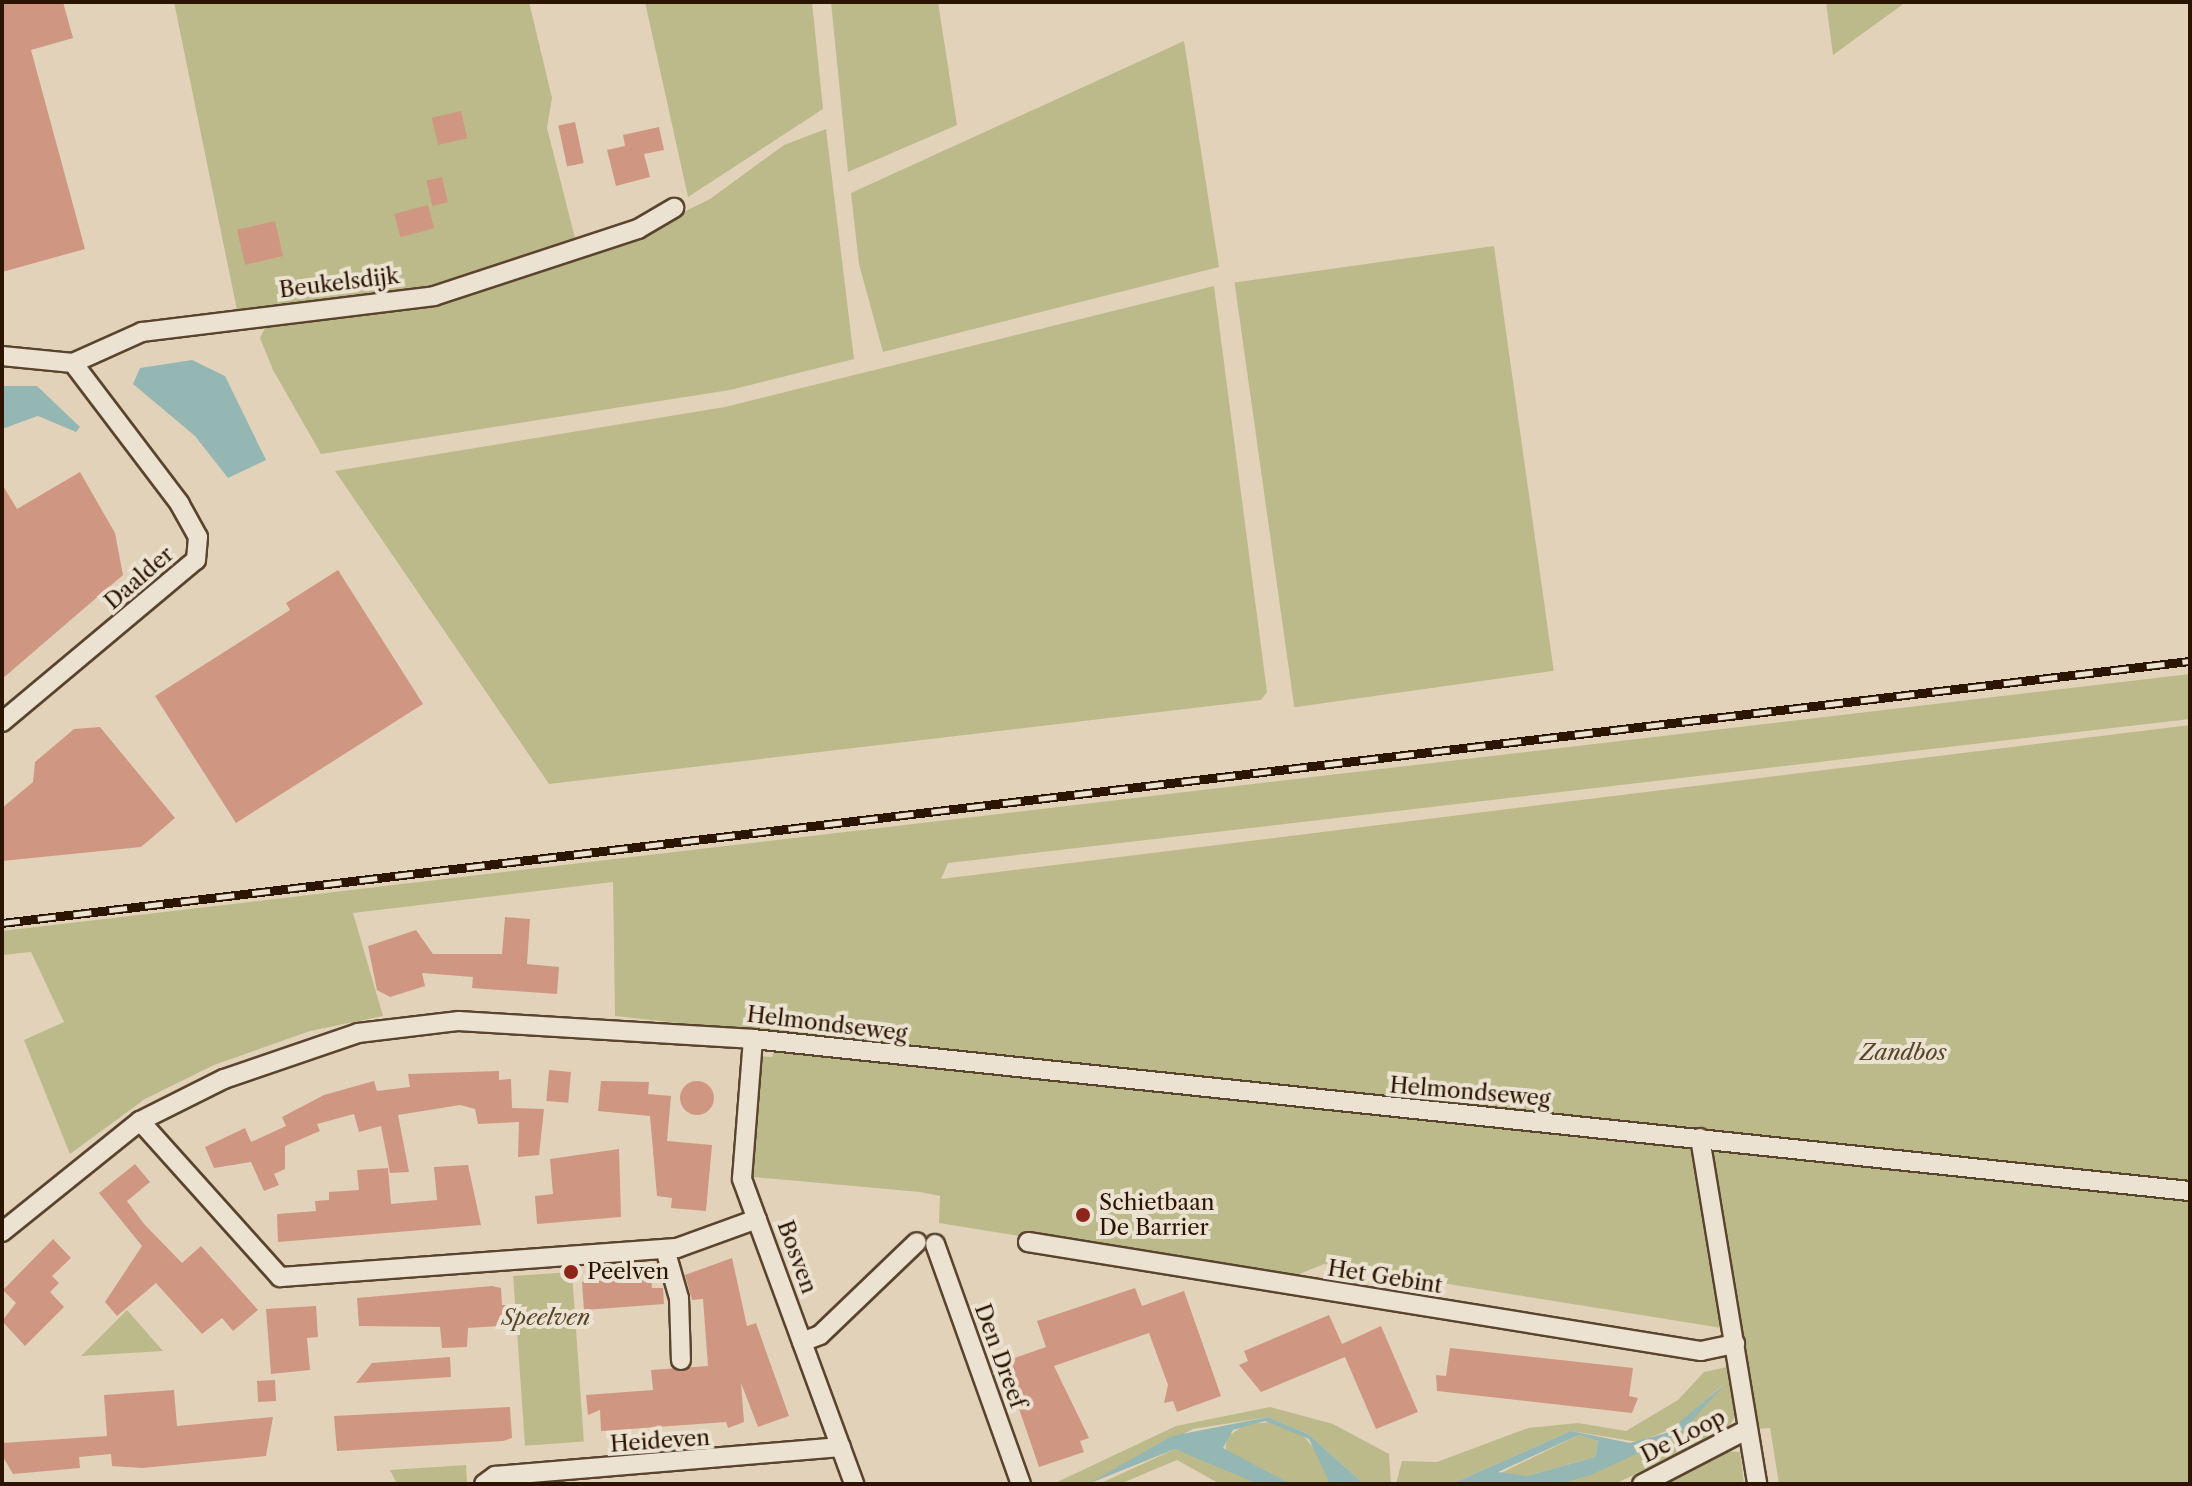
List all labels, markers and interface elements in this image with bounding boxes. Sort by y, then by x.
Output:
street label: Beukelsdijk [278,263,400,303]
street label: Daalder [99,541,179,615]
street label: Helmondseweg [745,1001,909,1047]
park label: Zandbos [1859,1040,1947,1066]
street label: Helmondseweg [1388,1072,1552,1112]
place label: Schietbaan De Barrier [1099,1189,1215,1240]
marker: Schietbaan De Barrier [1074,1206,1092,1224]
street label: Bosven [772,1217,822,1297]
street label: Het Gebint [1326,1255,1444,1299]
place label: Peelven [587,1259,669,1285]
marker: Peelven [562,1263,580,1281]
street label: Den Dreef [969,1300,1031,1412]
park label: Speelven [502,1305,590,1331]
street label: De Loop [1636,1404,1730,1468]
street label: Heideven [609,1424,711,1458]

